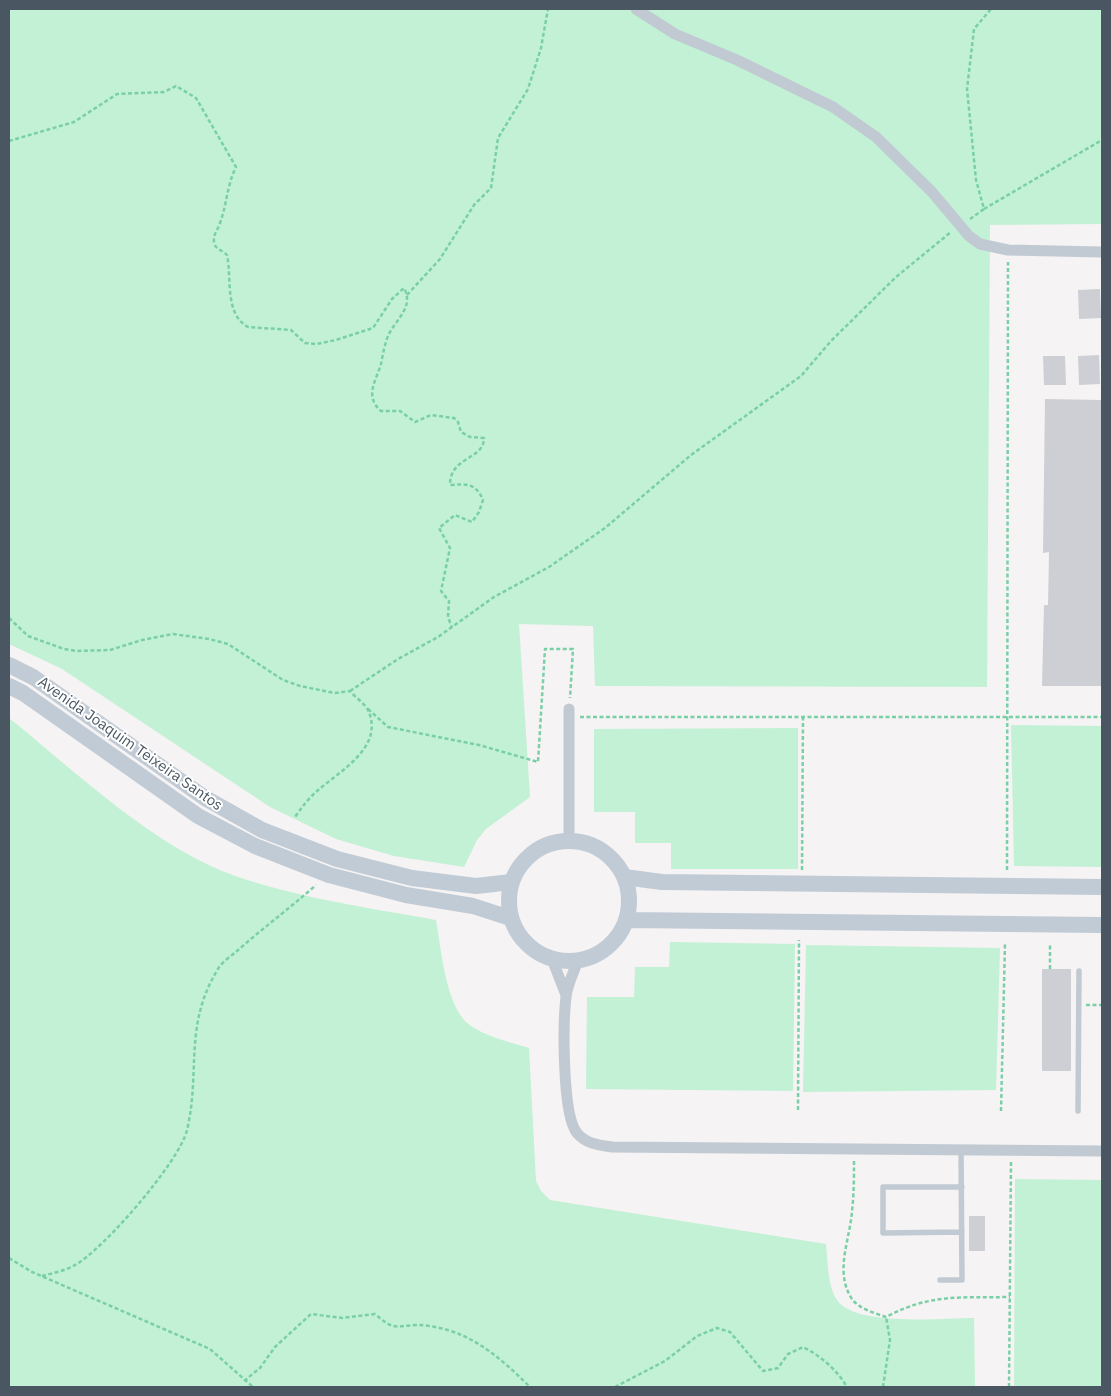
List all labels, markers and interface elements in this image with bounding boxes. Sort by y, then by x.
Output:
street label: Avenida Joaquim Teixeira Santos [34,673,226,815]

